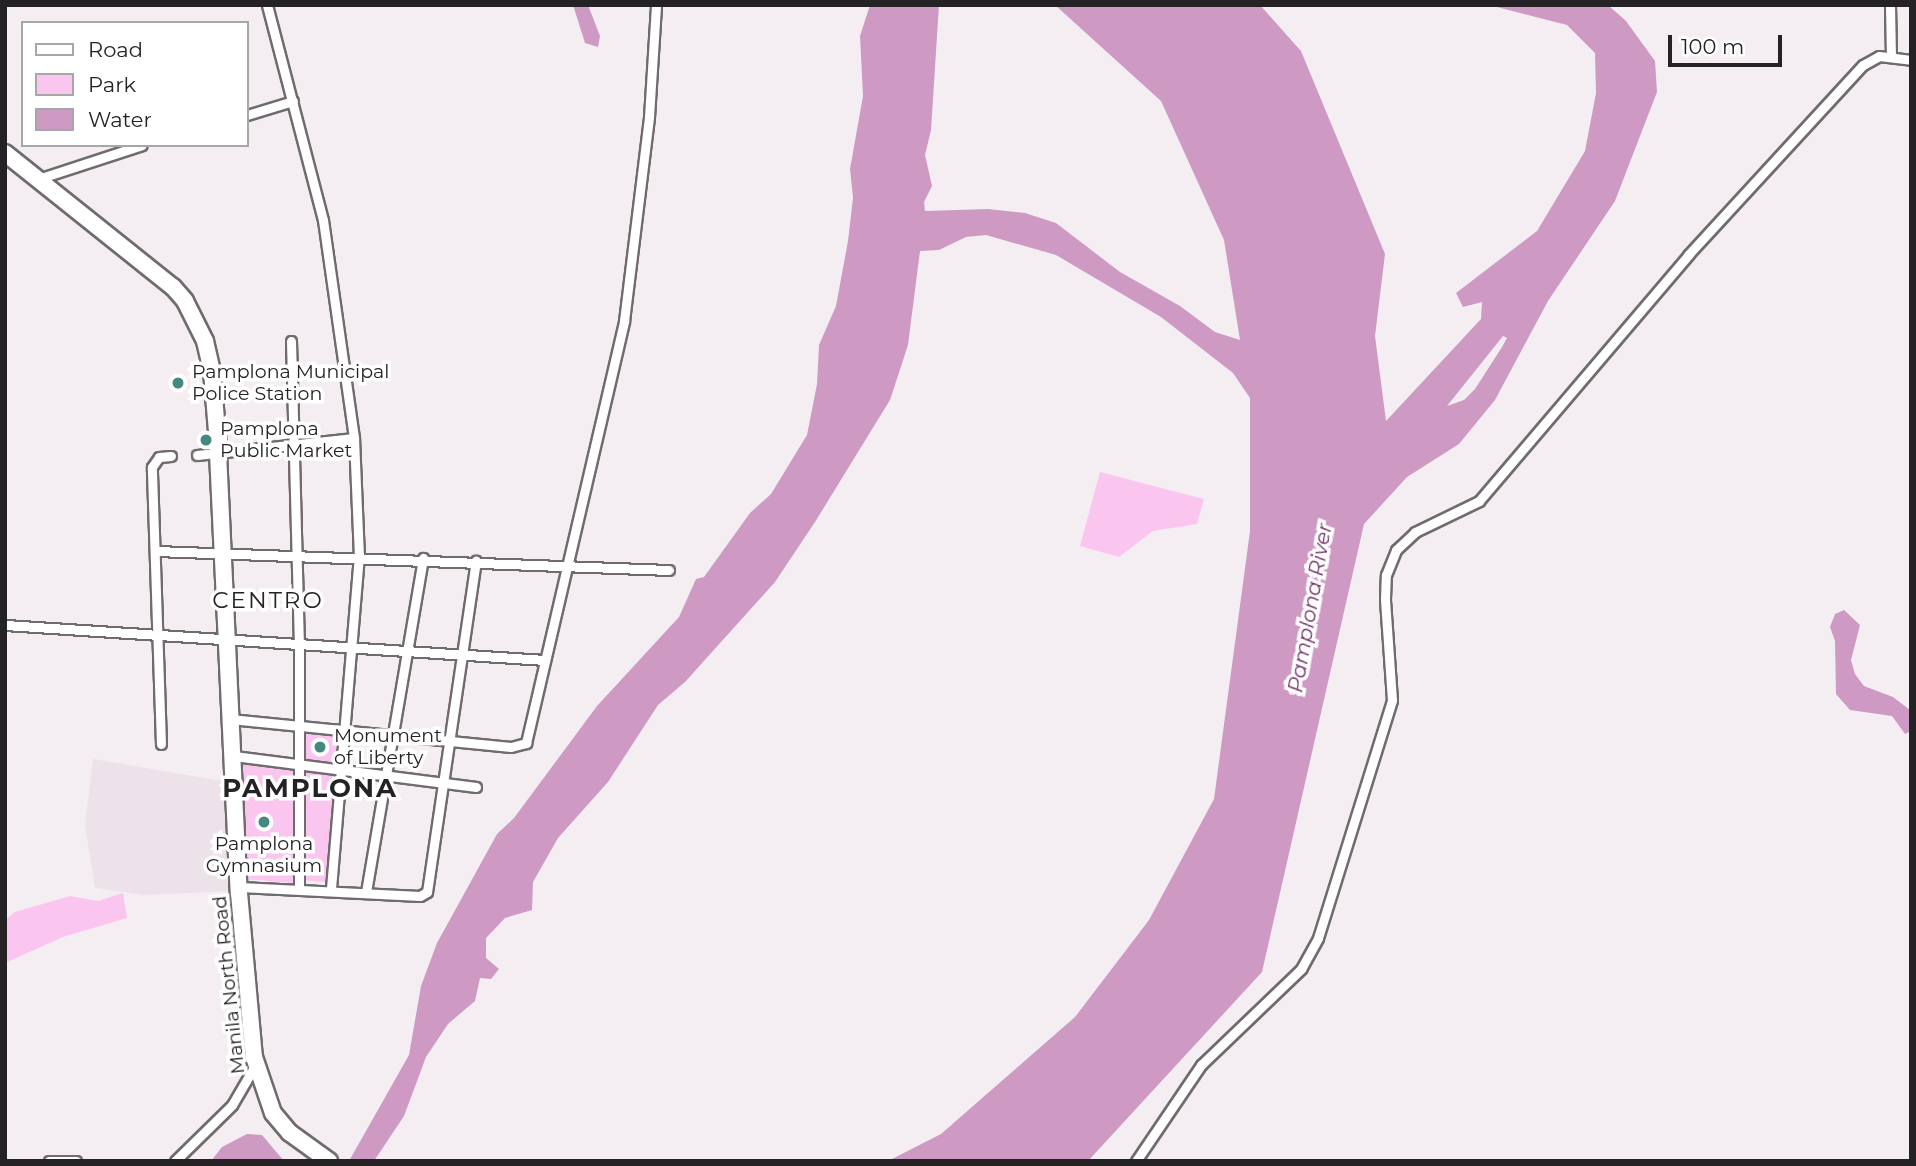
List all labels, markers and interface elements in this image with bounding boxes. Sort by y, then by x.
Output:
legend [21,21,248,147]
scale bar [1671,21,1785,65]
text: 100 m [1681,34,1744,59]
text: Road [88,37,143,62]
text: Park [88,72,136,97]
text: Water [88,107,152,132]
place label: Pamplona Municipal Police Station [192,361,389,405]
marker: Pamplona Municipal Police Station [170,375,186,391]
place label: Pamplona Public Market [220,418,352,462]
marker: Pamplona Public Market [198,432,214,448]
water label: Pamplona River [1283,521,1337,695]
district label: CENTRO [213,586,323,614]
place label: Monument of Liberty [334,725,442,769]
marker: Monument of Liberty [312,739,328,755]
district label: PAMPLONA [223,773,397,805]
marker: Pamplona Gymnasium [256,814,272,830]
place label: Pamplona Gymnasium [206,833,322,877]
street label: Manila North Road [208,895,250,1075]

